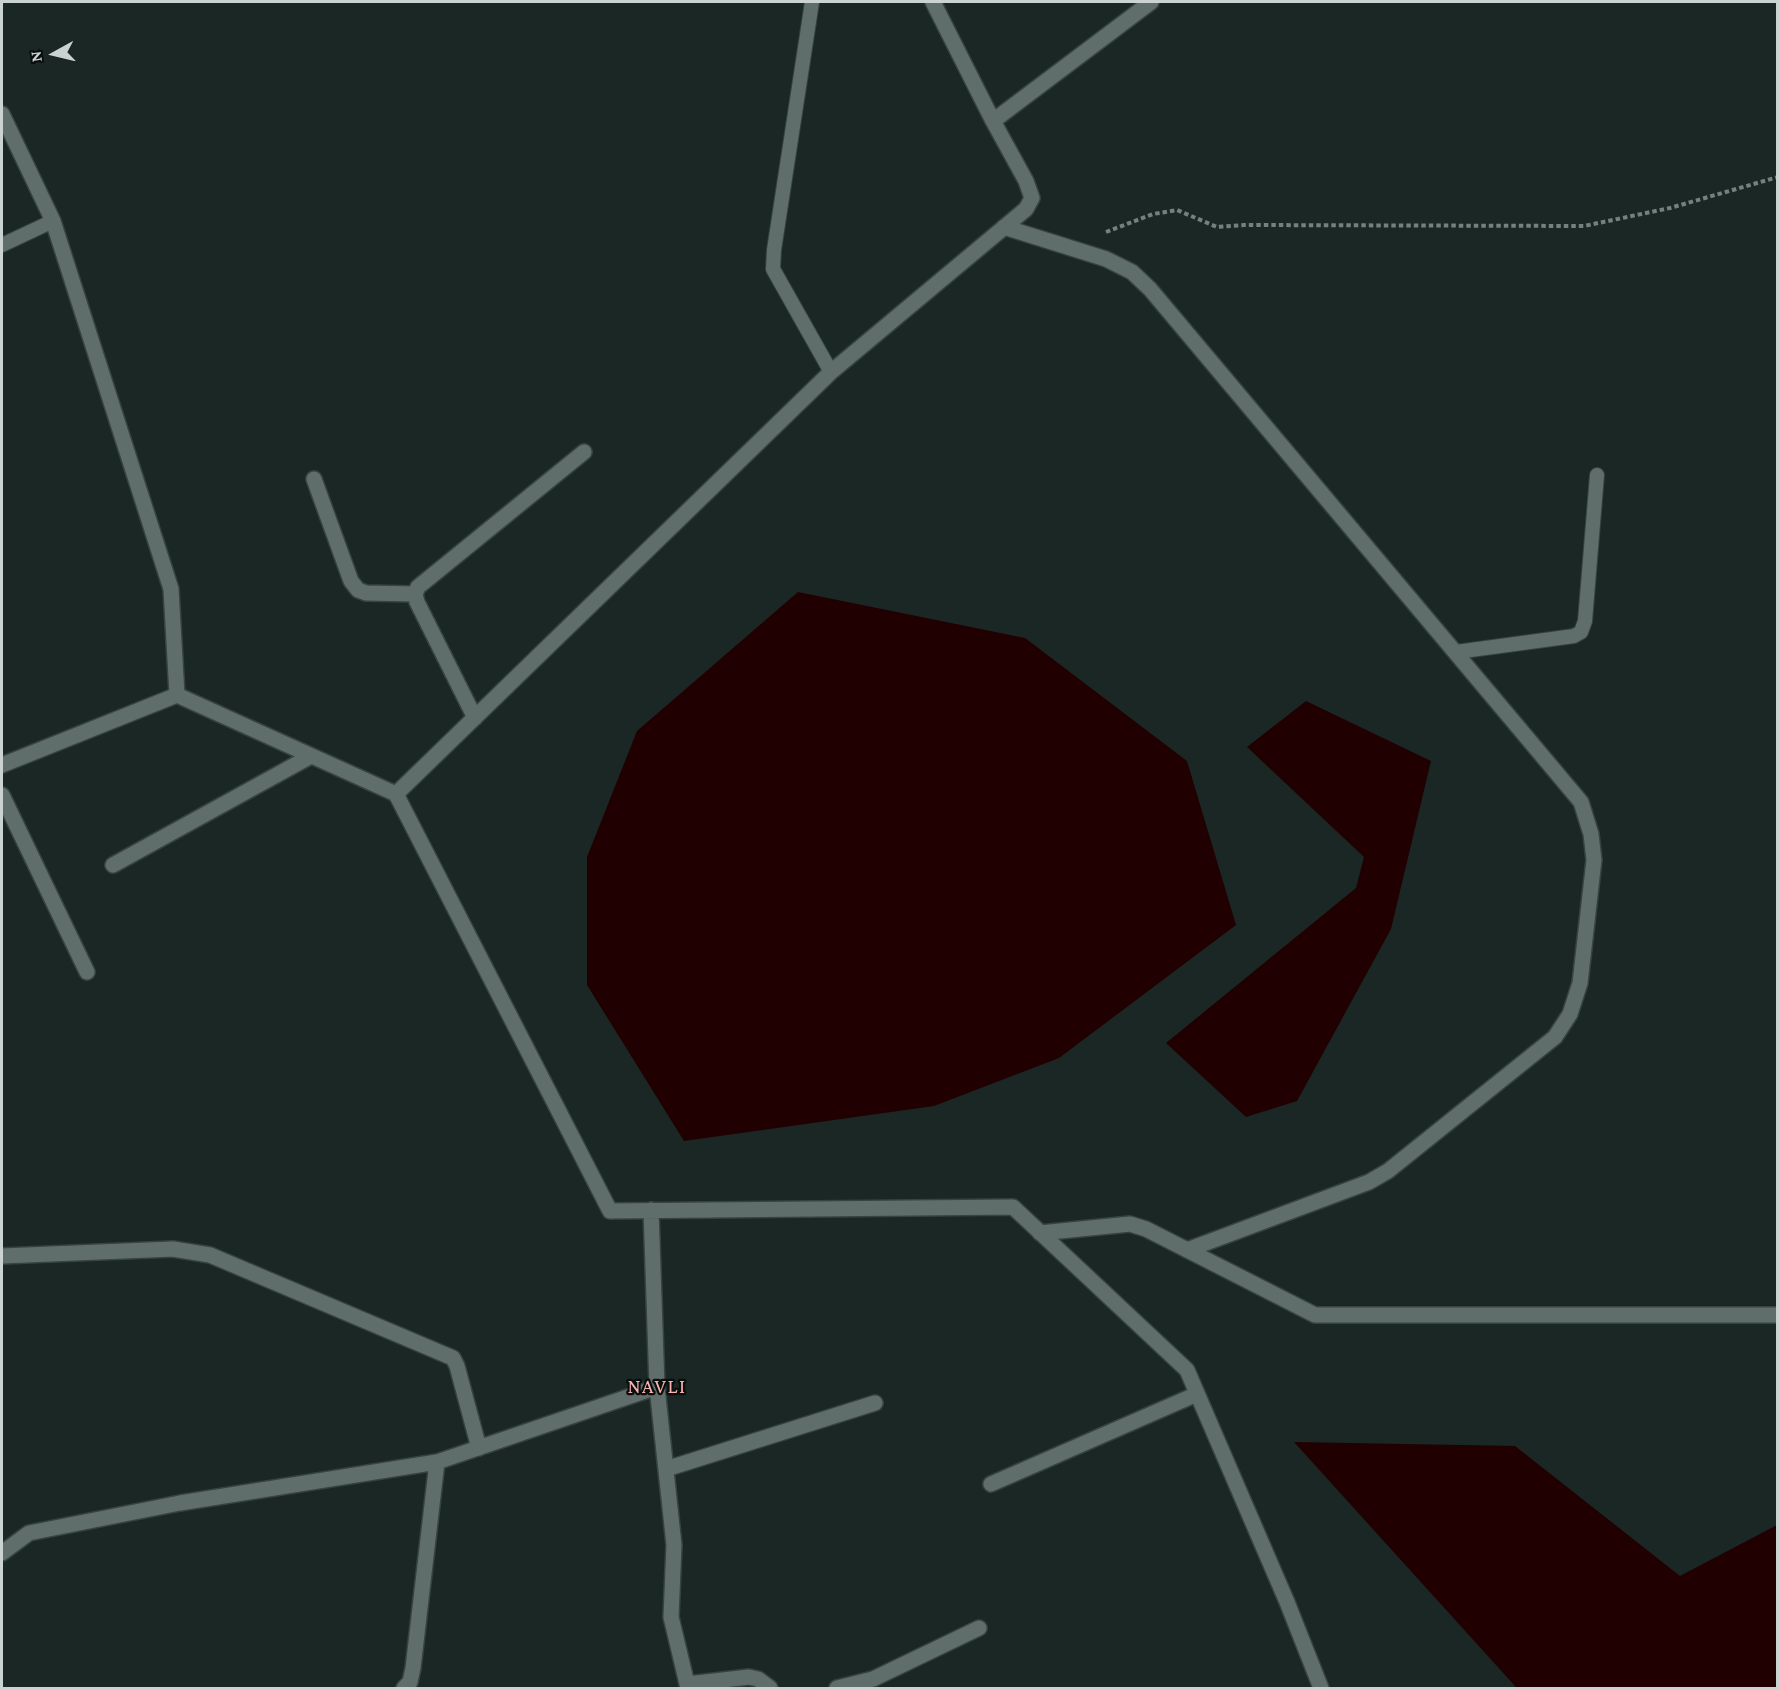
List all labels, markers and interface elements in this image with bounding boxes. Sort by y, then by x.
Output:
north arrow [24,24,84,84]
text: N [27,50,45,63]
district label: NAVLI [627,1375,687,1399]

